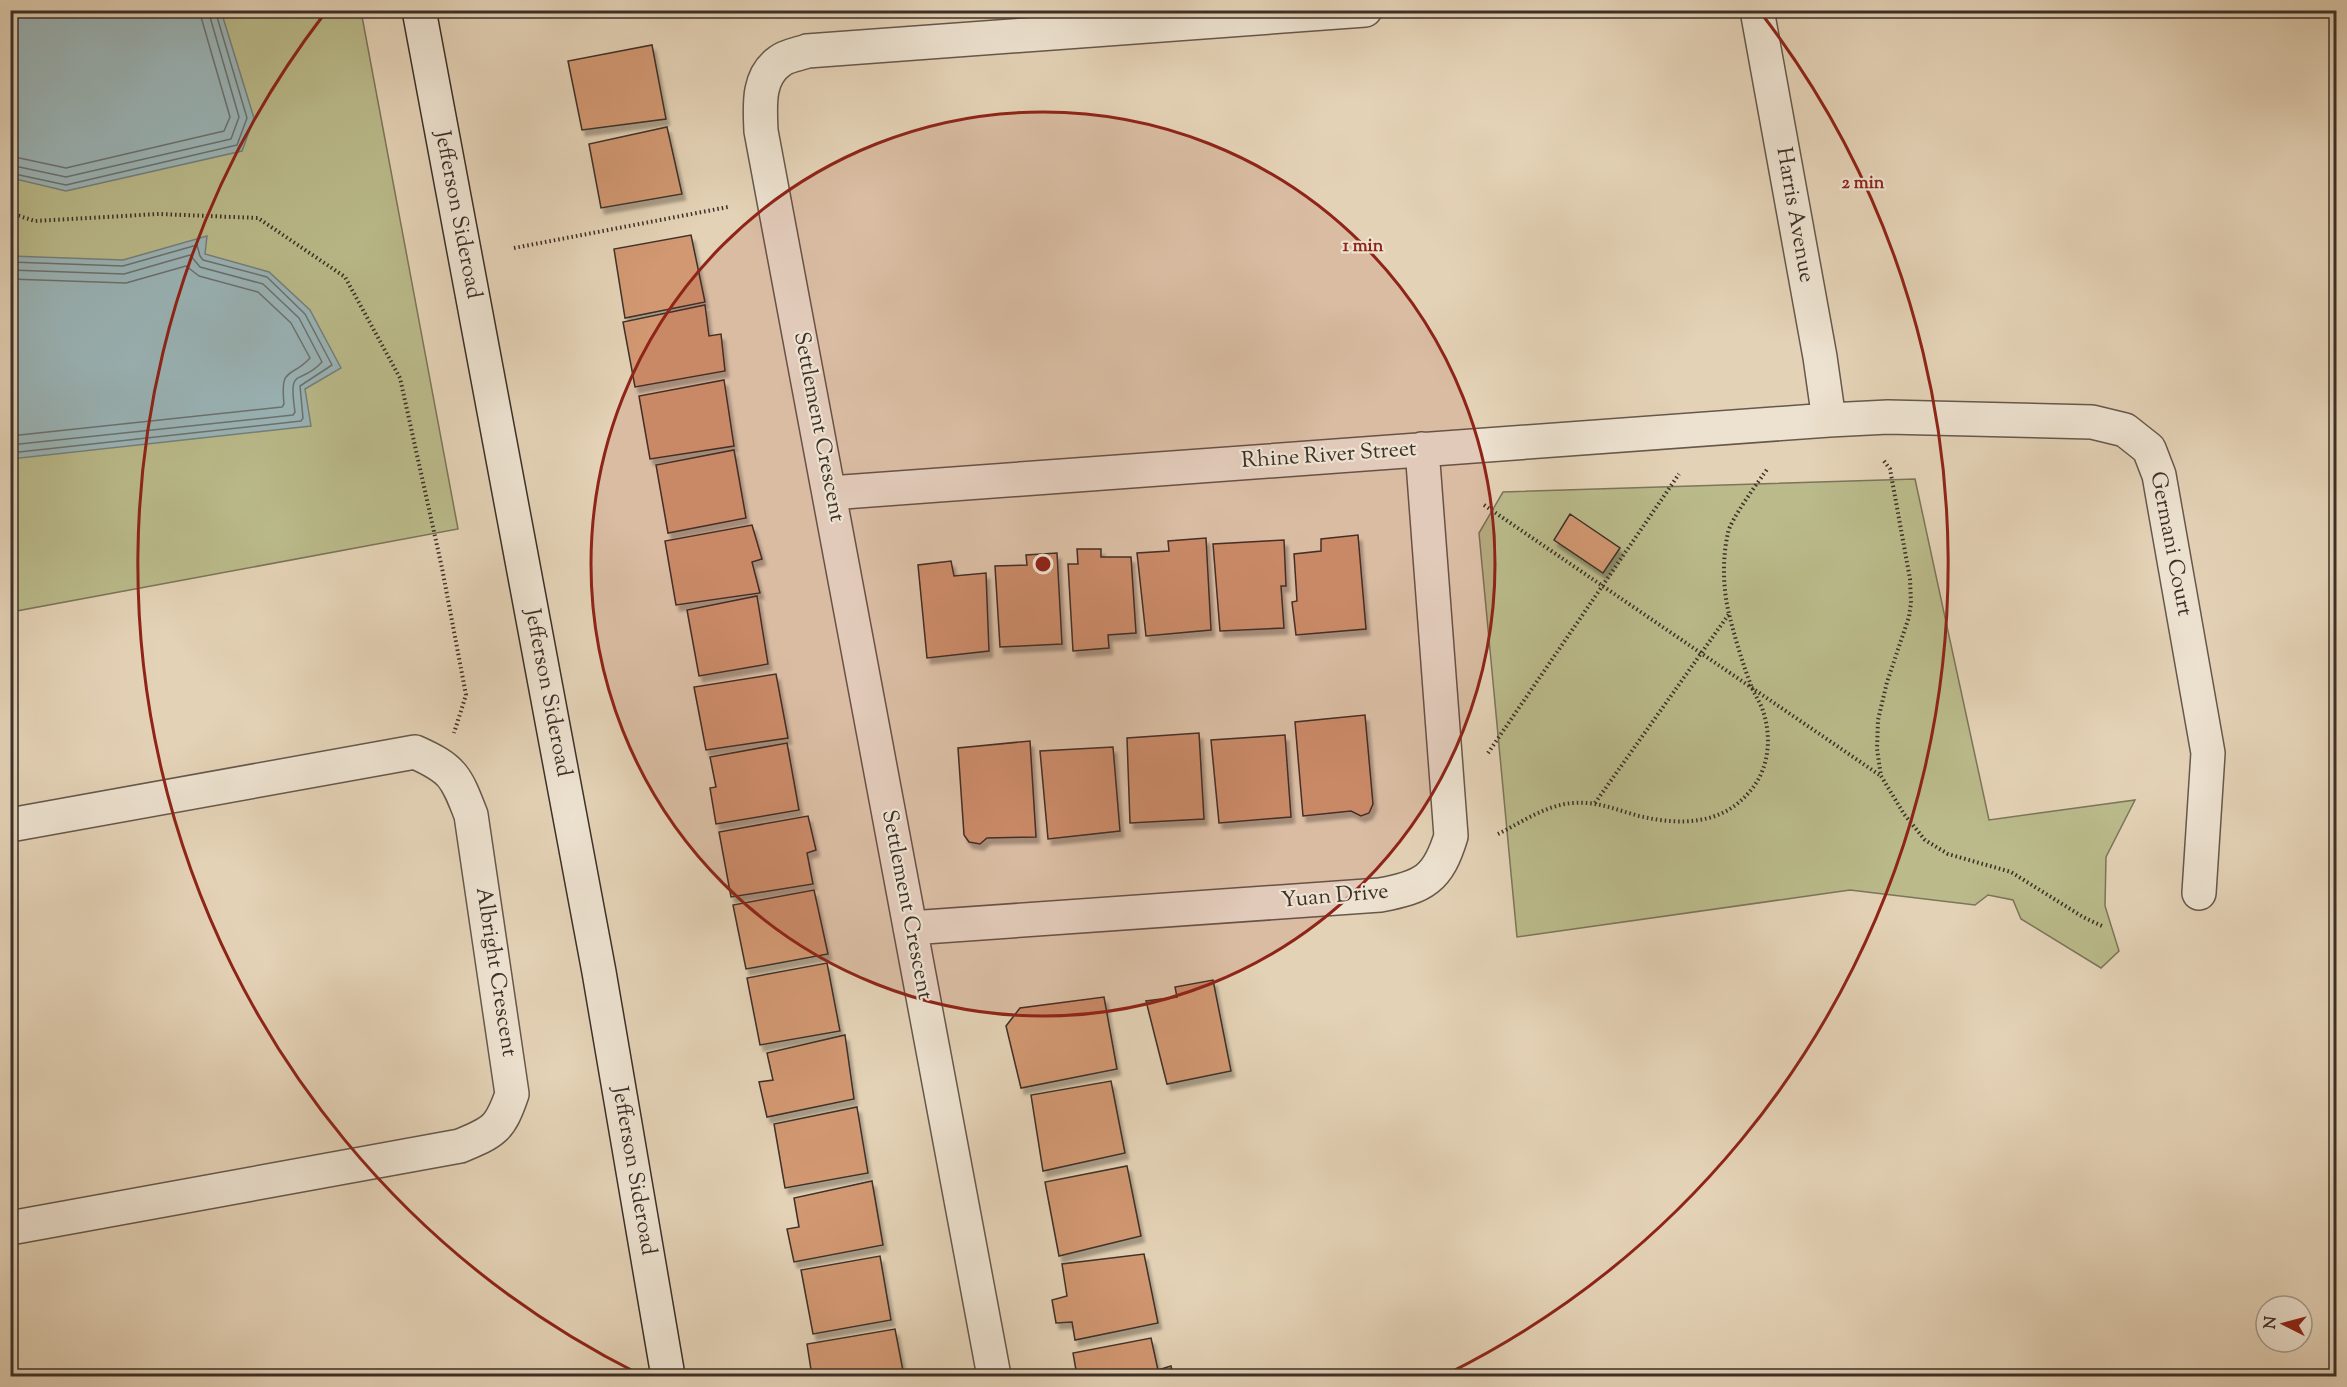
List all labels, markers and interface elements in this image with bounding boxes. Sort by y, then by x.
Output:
street label: Jefferson Sideroad [425,127,489,302]
street label: Harris Avenue [1766,145,1822,285]
text: 2 min [1842,171,1885,197]
text: 1 min [1343,234,1384,260]
street label: Settlement Crescent [784,329,852,525]
street label: Rhine River Street [1240,434,1418,478]
street label: Germani Court [2140,469,2200,619]
centre of rings [1033,554,1053,574]
street label: Jefferson Sideroad [515,605,579,780]
street label: Settlement Crescent [872,807,940,1003]
street label: Yuan Drive [1280,876,1390,918]
street label: Albright Crescent [466,885,524,1060]
street label: Jefferson Sideroad [602,1083,664,1258]
north arrow [2254,1294,2314,1354]
text: N [2259,1315,2284,1330]

